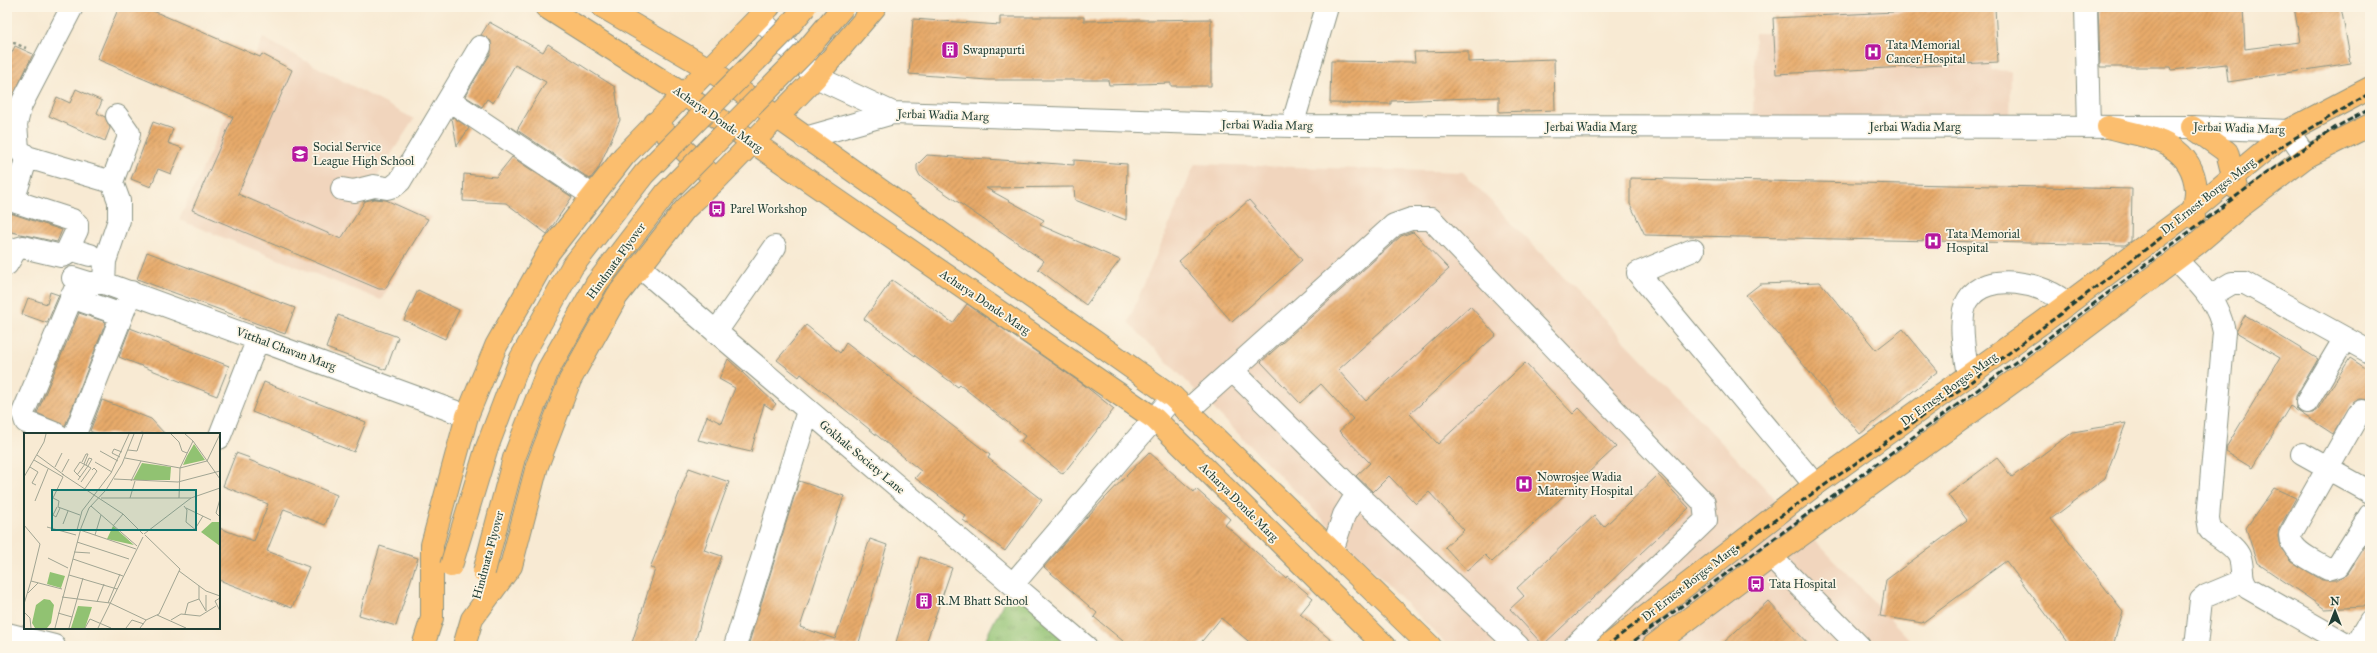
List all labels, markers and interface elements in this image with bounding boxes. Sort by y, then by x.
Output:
place label: Tata Memorial Cancer Hospital [1886,38,1966,66]
building icon: Swapnapurti [940,40,960,60]
hospital icon: Tata Memorial Cancer Hospital [1863,42,1883,62]
place label: Swapnapurti [963,43,1025,57]
street label: Acharya Donde Marg [669,82,766,156]
street label: Jerbai Wadia Marg [895,106,989,125]
street label: Jerbai Wadia Marg [1219,117,1313,134]
street label: Jerbai Wadia Marg [2191,119,2285,138]
street label: Jerbai Wadia Marg [1543,120,1637,135]
street label: Jerbai Wadia Marg [1867,120,1961,135]
place label: Social Service League High School [313,140,415,169]
school or university icon: Social Service League High School [290,144,310,164]
street label: Dr Ernest Borges Marg [2158,155,2259,238]
bus stop icon: Parel Workshop [707,199,727,219]
place label: Parel Workshop [730,202,807,216]
street label: Hindmata Flyover [584,220,649,302]
place label: Tata Memorial Hospital [1946,227,2021,255]
hospital icon: Tata Memorial Hospital [1923,231,1943,251]
street label: Acharya Donde Marg [936,266,1033,338]
street label: Vitthal Chavan Marg [233,324,338,375]
street label: Dr Ernest Borges Marg [1898,349,2001,430]
street label: Gokhale Society Lane [816,417,908,497]
inset map [24,433,220,629]
street label: Acharya Donde Marg [1195,459,1282,545]
place label: Nowrosjee Wadia Maternity Hospital [1537,470,1634,498]
hospital icon: Nowrosjee Wadia Maternity Hospital [1514,474,1534,494]
street label: Hindmata Flyover [469,509,507,601]
street label: Dr Ernest Borges Marg [1639,542,1740,625]
bus stop icon: Tata Hospital [1746,574,1766,594]
place label: Tata Hospital [1769,577,1837,591]
building icon: R.M Bhatt School [914,591,934,611]
north arrow [2315,591,2355,631]
place label: R.M Bhatt School [937,594,1029,608]
text: N [2330,595,2340,608]

